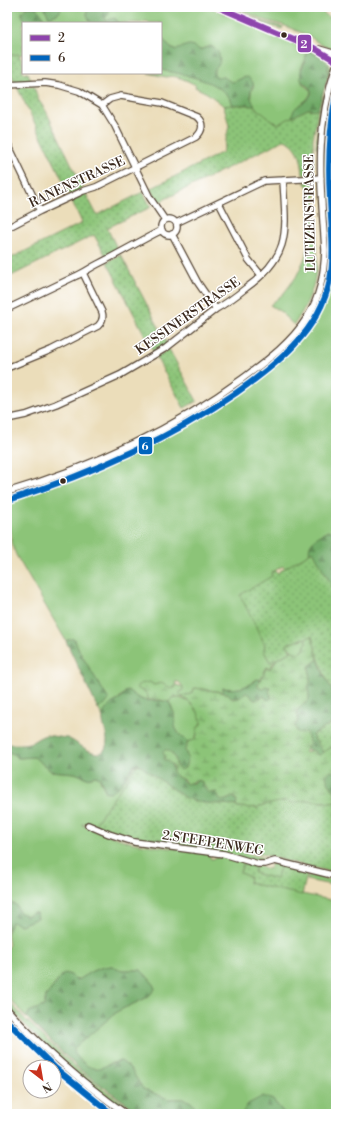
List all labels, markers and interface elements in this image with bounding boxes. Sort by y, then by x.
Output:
legend [22,22,162,74]
unlabelled marker [279,30,289,40]
text: 2 [58,31,65,46]
line badge: 2 [297,34,312,53]
text: 2 [301,38,308,52]
text: 6 [58,51,65,66]
street label: RANENSTRASSE [26,153,128,211]
street label: LUTIZENSTRASSE [301,154,319,272]
street label: KESSINERSTRASSE [132,274,244,358]
line badge: 6 [138,436,153,455]
text: 6 [142,440,149,454]
unlabelled marker [58,476,68,486]
street label: 2.STEEPENWEG [161,827,265,859]
north arrow [22,1059,62,1099]
text: N [39,1078,54,1095]

